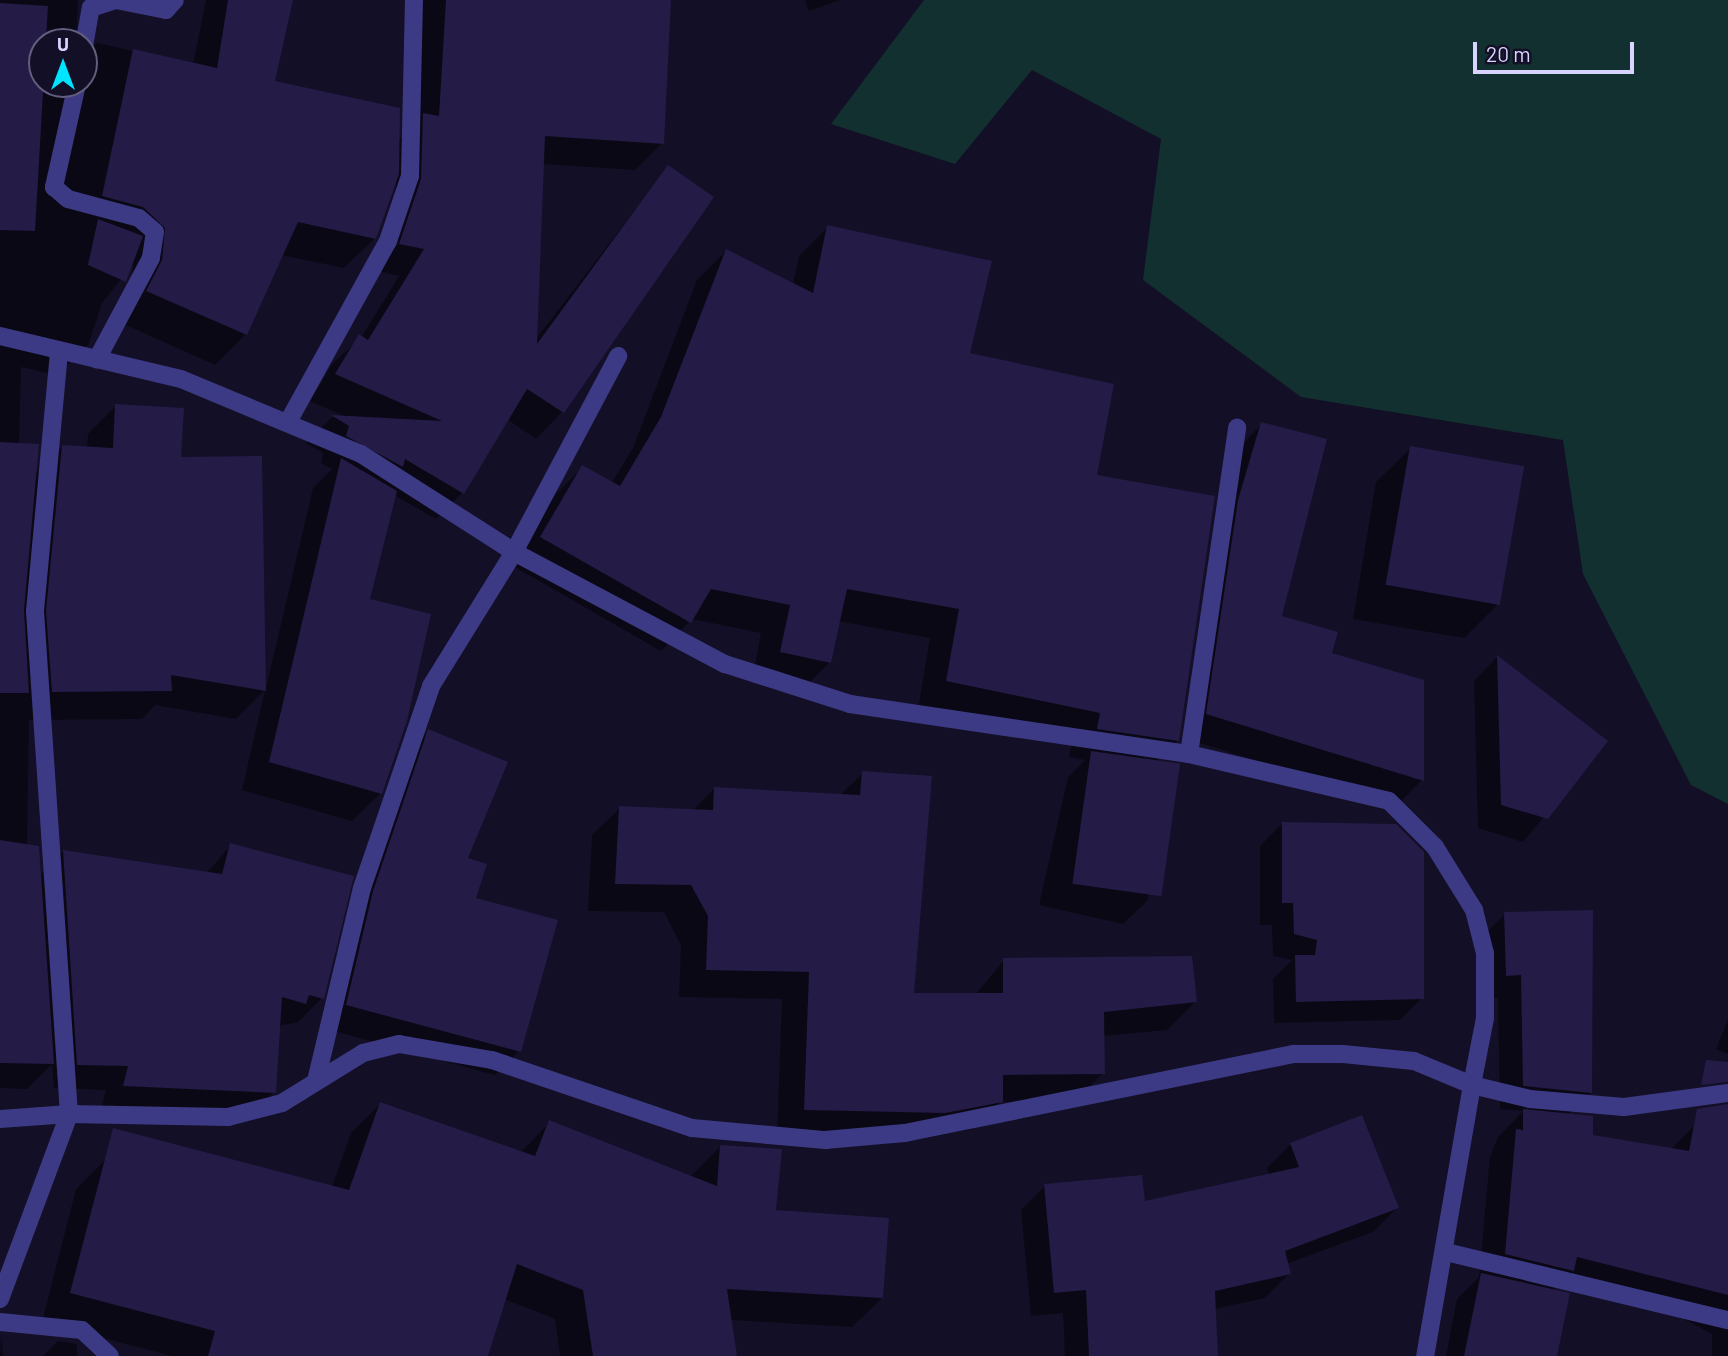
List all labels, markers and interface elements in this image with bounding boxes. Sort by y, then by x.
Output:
north arrow [28,28,98,98]
scale bar [1476,28,1637,72]
text: U [57,32,69,55]
text: 20 m [1486,41,1531,66]

